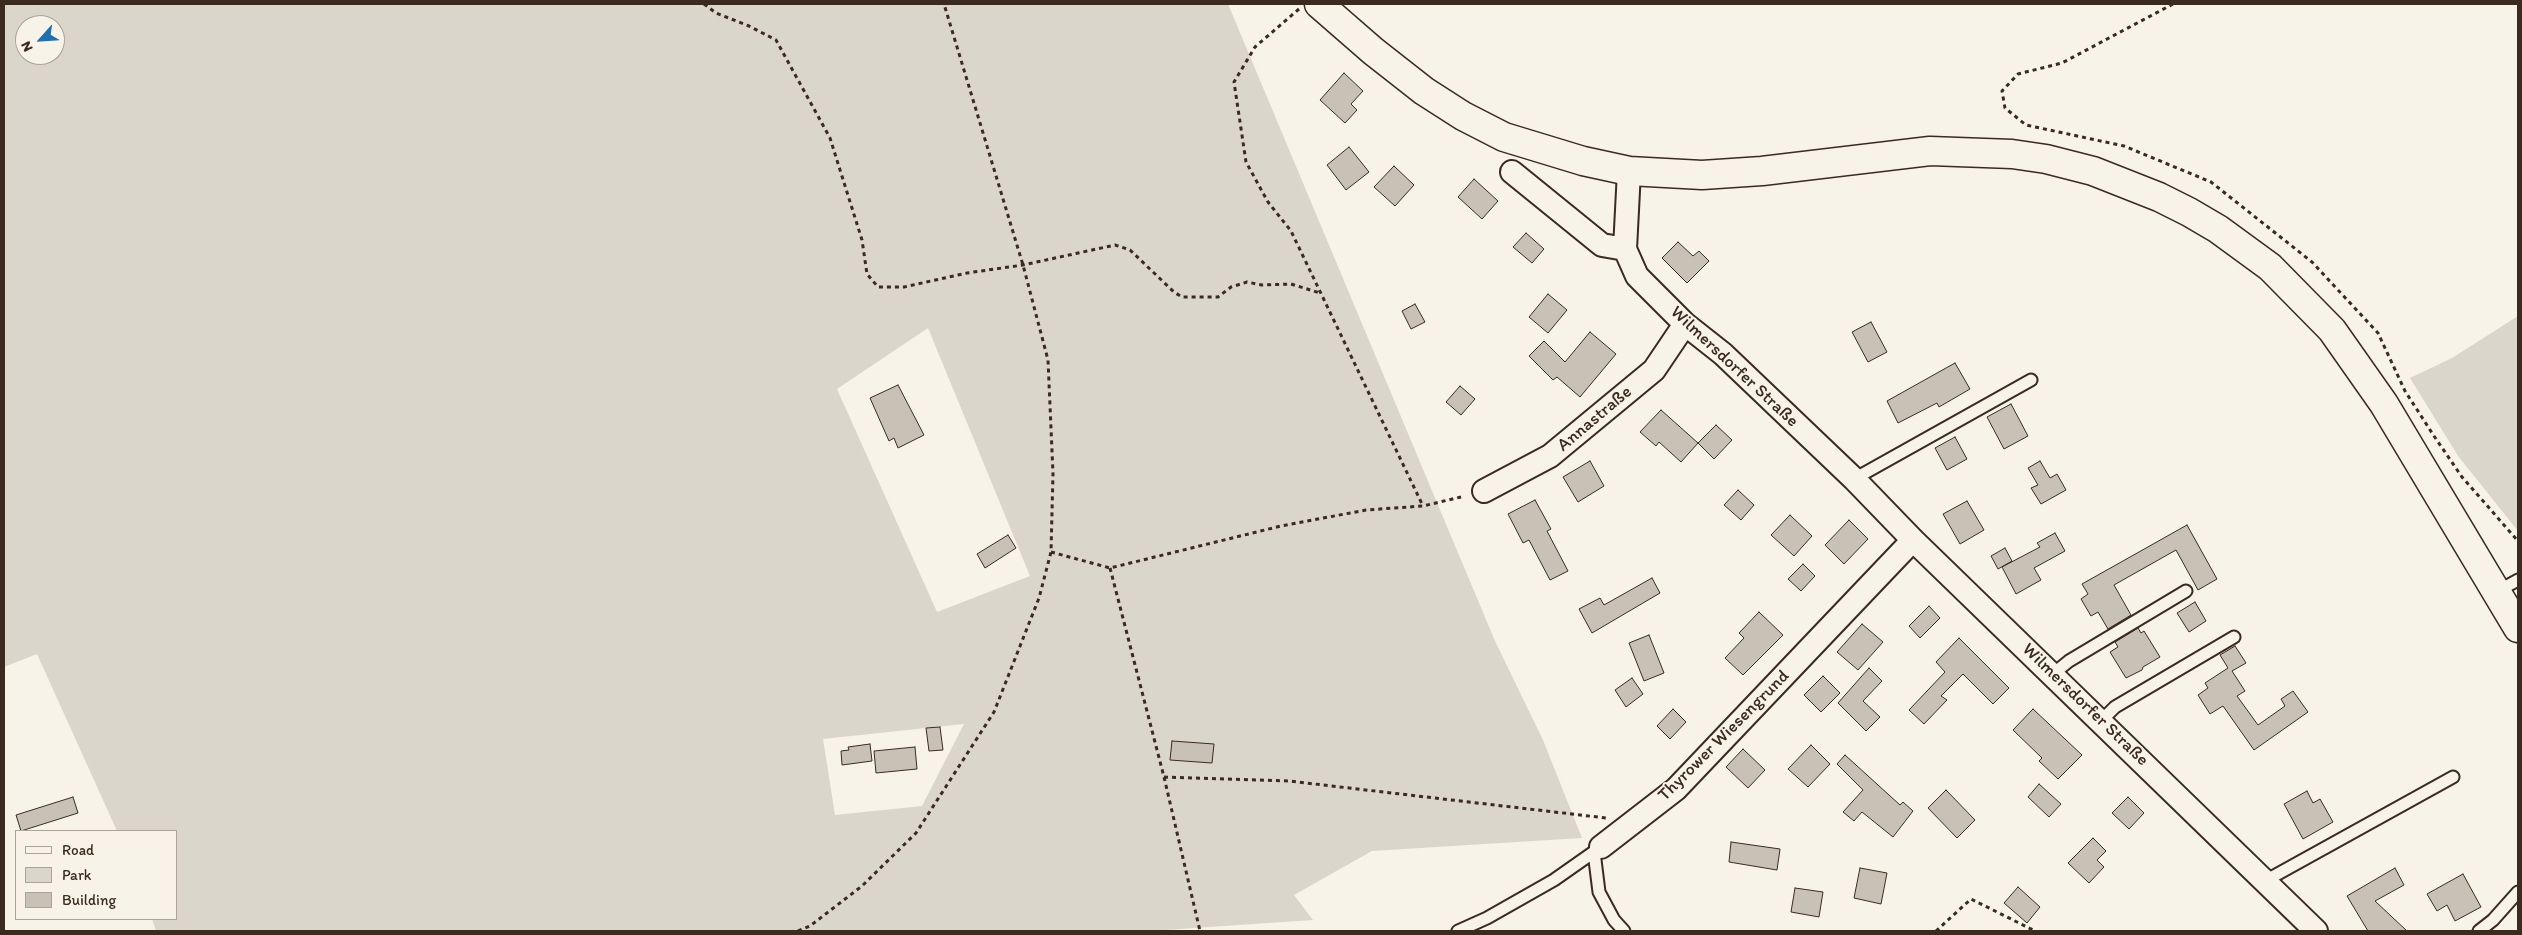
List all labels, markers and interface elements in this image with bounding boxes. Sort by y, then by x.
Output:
north arrow [15,15,65,65]
text: N [17,38,37,54]
street label: Wilmersdorfer Straße [1665,302,1803,432]
street label: Annastraße [1553,382,1637,456]
street label: Wilmersdorfer Straße [2017,639,2153,771]
street label: Thyrower Wiesengrund [1654,666,1794,806]
legend [15,830,178,920]
text: Road [62,841,94,859]
text: Park [62,866,92,884]
text: Building [62,891,116,909]

